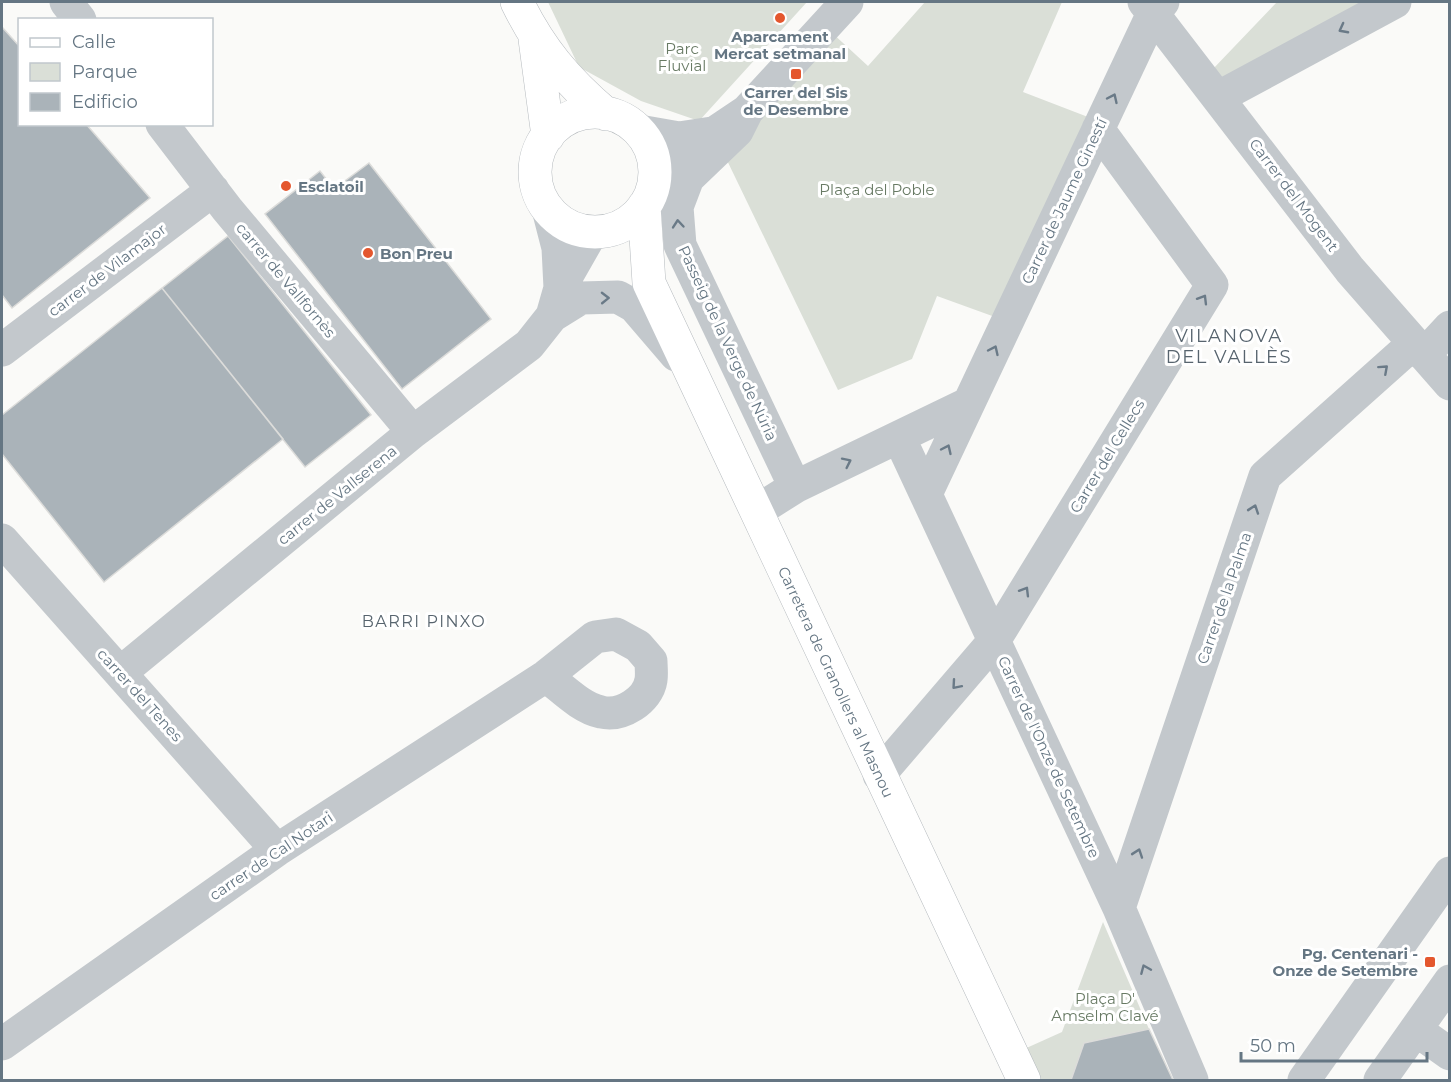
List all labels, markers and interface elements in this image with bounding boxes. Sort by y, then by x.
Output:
marker: Aparcament Mercat setmanal [773,11,787,25]
legend [18,18,213,126]
one-way arrow [1339,22,1350,33]
place label: Aparcament Mercat setmanal [714,27,846,63]
text: Calle [72,31,116,53]
park label: Parc Fluvial [658,39,706,75]
text: Parque [72,61,138,83]
marker: Carrer del Sis de Desembre [789,67,803,81]
place label: Carrer del Sis de Desembre [743,83,849,119]
text: Edificio [72,91,138,113]
one-way arrow [1105,93,1117,104]
street label: Carrer de Jaume Ginestí [1017,114,1111,287]
street label: Carrer del Mogent [1245,135,1343,255]
place label: Esclatoil [298,177,364,196]
marker: Esclatoil [279,179,293,193]
park label: Plaça del Poble [819,180,935,199]
street label: carrer de Vallfornès [232,219,340,341]
one-way arrow [672,219,685,228]
street label: carrer de Vilamajor [44,220,170,320]
street label: Passeig de la Verge de Núria [674,242,782,444]
place label: Bon Preu [380,244,453,263]
marker: Bon Preu [361,246,375,260]
one-way arrow [601,292,610,304]
one-way arrow [1195,295,1207,305]
district label: VILANOVA DEL VALLÈS [1166,325,1292,368]
one-way arrow [986,346,998,357]
one-way arrow [1377,365,1388,376]
street label: Carrer del Cellecs [1065,396,1149,516]
street label: carrer de Vallserena [274,441,400,549]
one-way arrow [940,444,952,455]
one-way arrow [841,458,852,470]
one-way arrow [1247,504,1259,515]
street label: Carrer de la Palma [1193,530,1255,666]
street label: Carretera de Granollers al Masnou [774,563,898,801]
one-way arrow [1017,587,1029,597]
district label: BARRI PINXO [362,612,486,631]
street label: carrer del Tenes [93,645,187,745]
street label: Carrer de l'Onze de Setembre [994,653,1104,861]
one-way arrow [952,678,963,689]
street label: carrer de Cal Notari [206,808,336,904]
one-way arrow [1131,848,1143,859]
place label: Pg. Centenari - Onze de Setembre [1272,944,1418,980]
marker: Pg. Centenari - Onze de Setembre [1423,955,1437,969]
one-way arrow [1140,964,1152,975]
park label: Plaça D' Amselm Clavé [1051,989,1159,1025]
scale bar [1241,1025,1427,1063]
text: 50 m [1250,1035,1296,1057]

